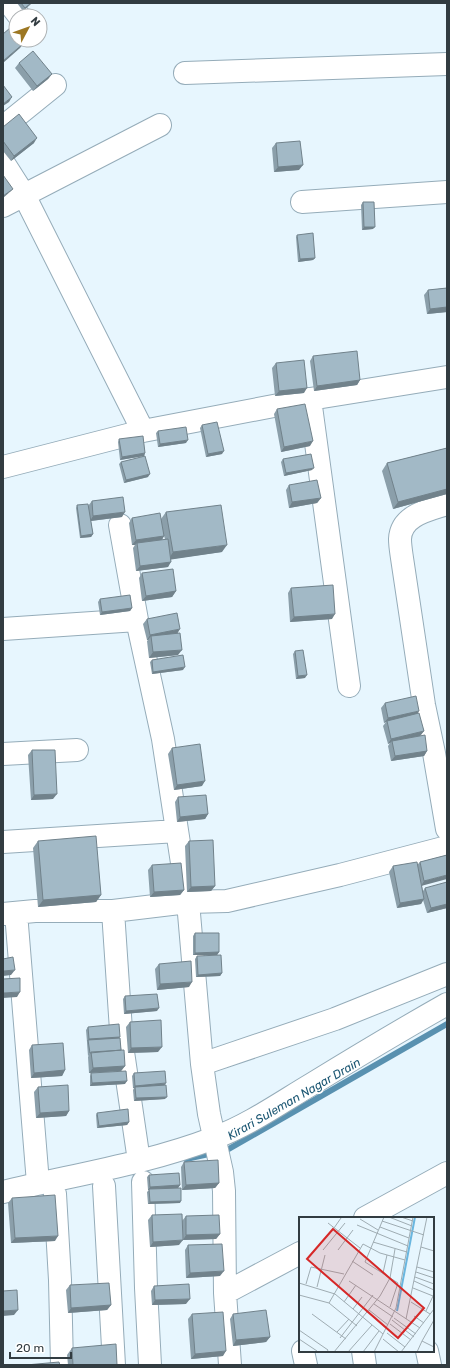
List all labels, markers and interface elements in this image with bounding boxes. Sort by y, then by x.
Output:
north arrow [8,8,48,48]
text: N [28,15,43,29]
water label: Kirari Suleman Nagar Drain [225,1055,363,1143]
inset map [299,1217,434,1352]
scale bar [10,1334,71,1360]
text: 20 m [16,1341,44,1355]

